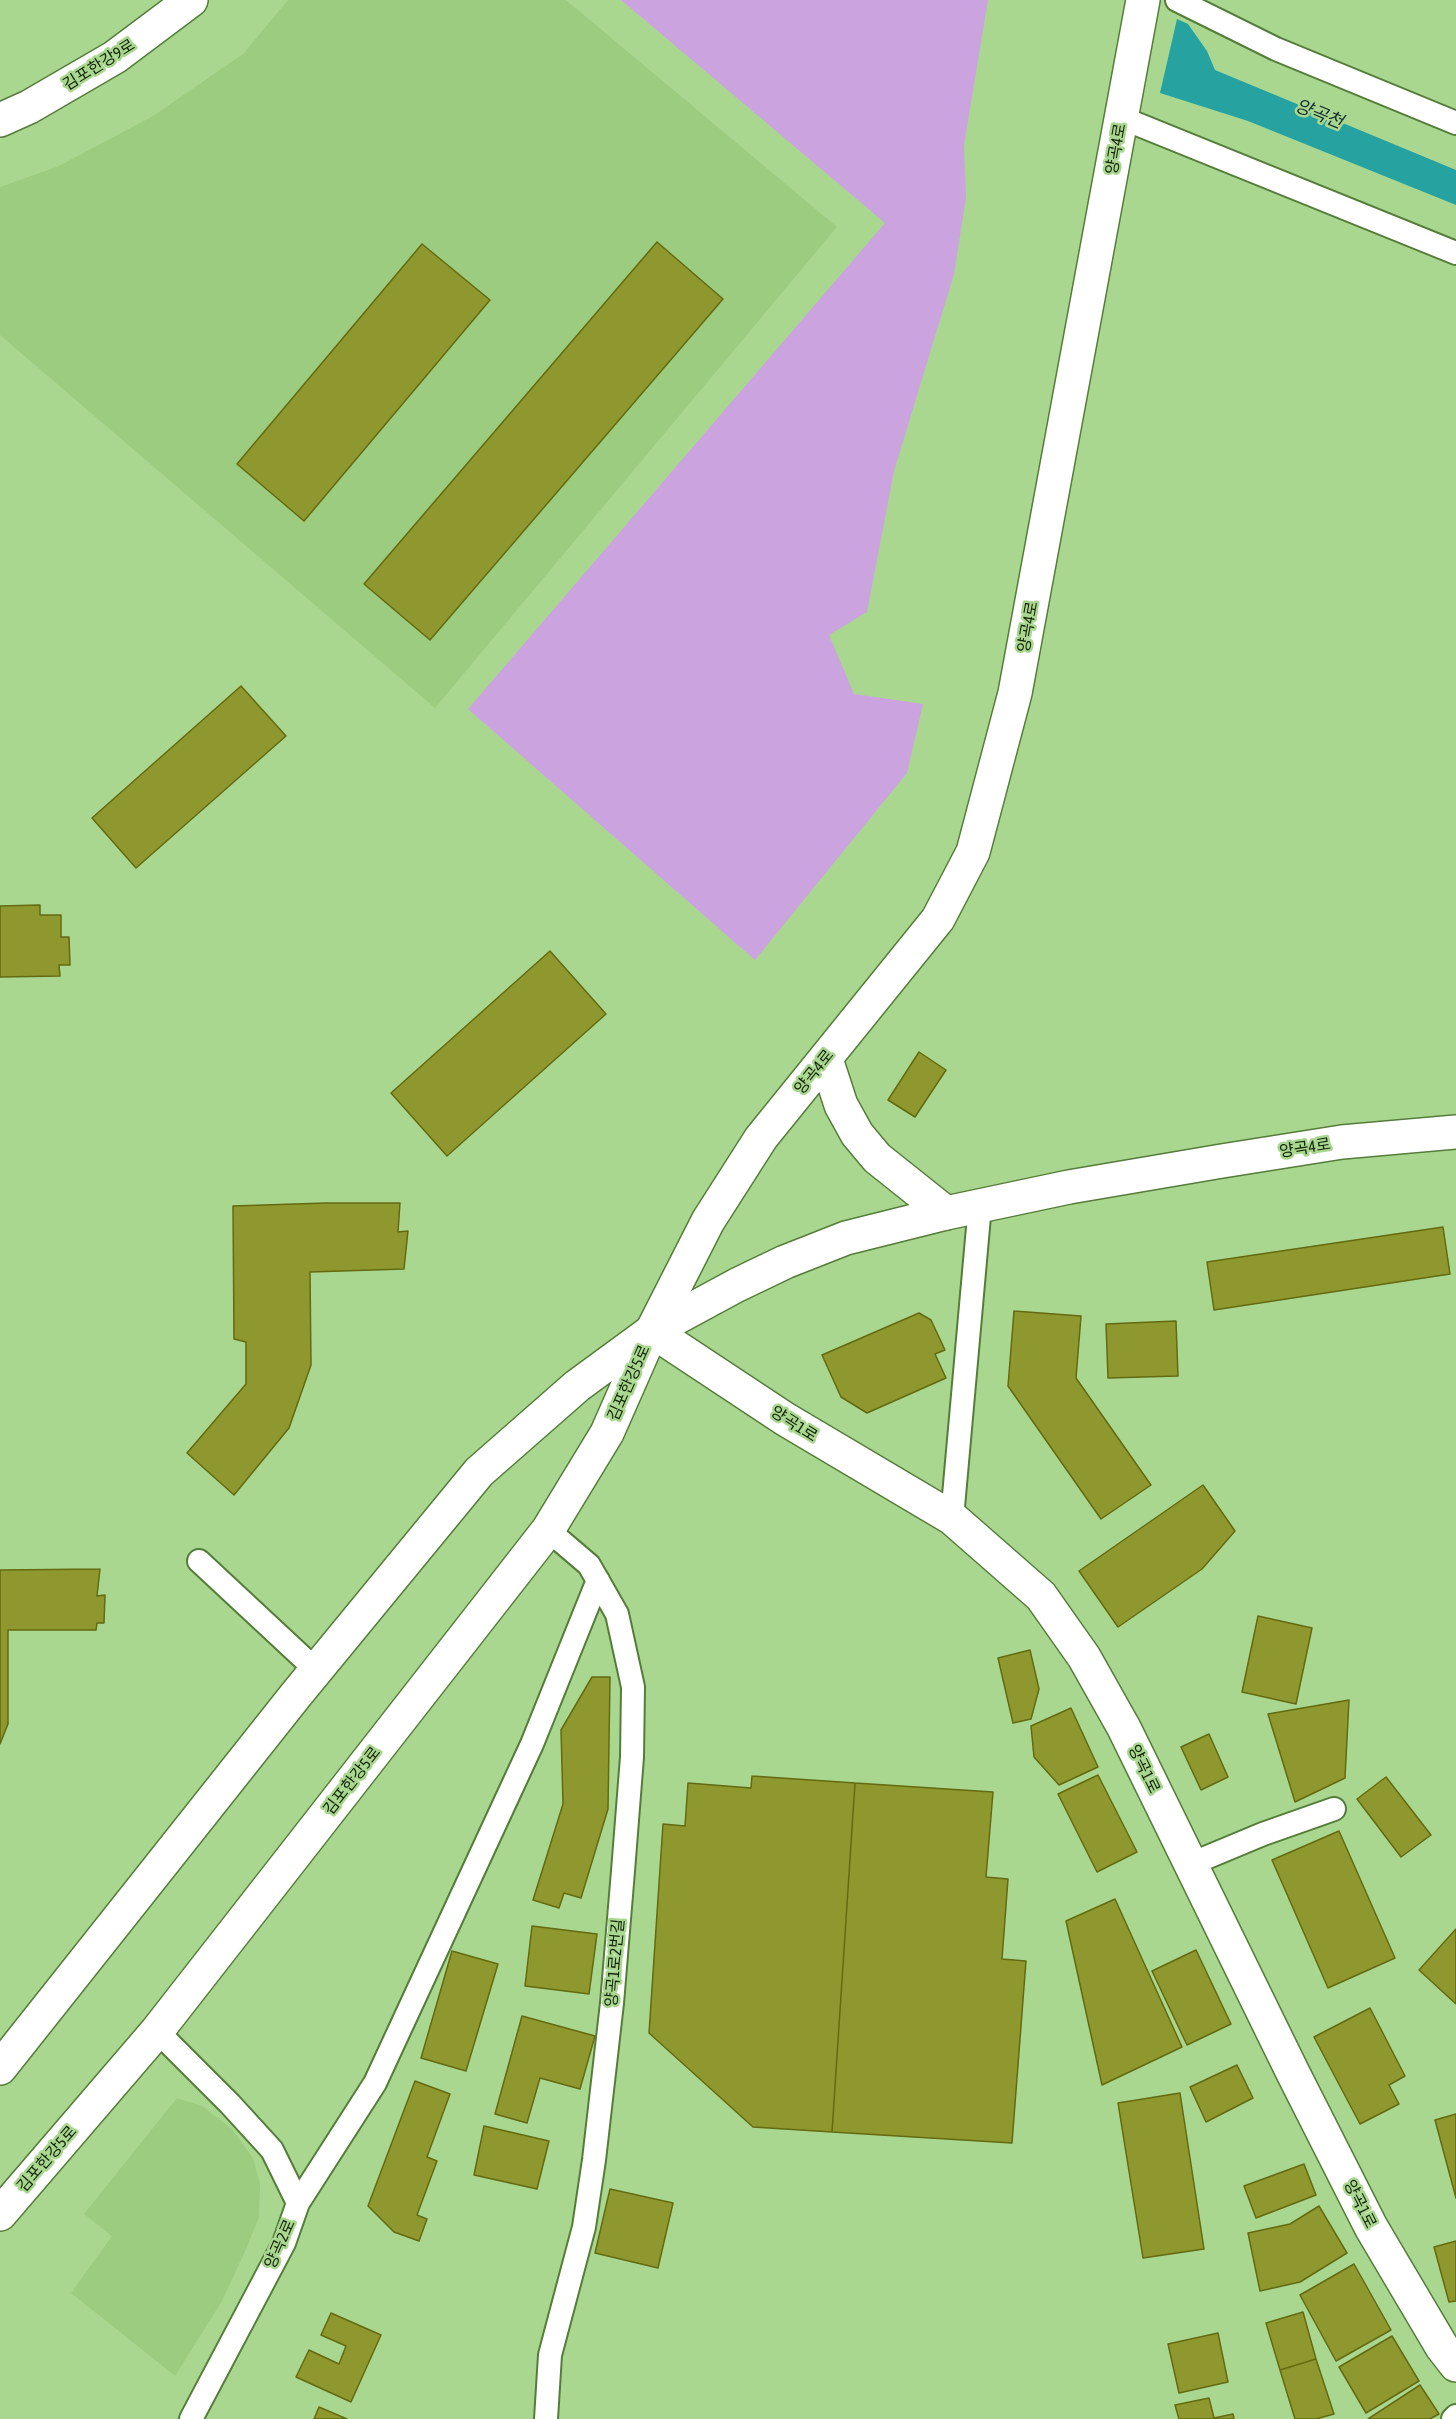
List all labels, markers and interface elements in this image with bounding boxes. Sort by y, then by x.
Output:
street label: 김포한강9로 [60,35,138,95]
water label: 양곡천 [1292,95,1346,133]
street label: 양곡4로 [1102,122,1130,176]
street label: 양곡4로 [1014,600,1042,654]
street label: 양곡4로 [790,1046,838,1098]
street label: 양곡4로 [1278,1134,1332,1162]
street label: 김포한강5로 [604,1342,654,1424]
street label: 양곡1로 [767,1402,821,1446]
street label: 양곡1로 [1124,1742,1164,1796]
street label: 김포한강5로 [319,1743,385,1819]
street label: 양곡1로2번길 [602,1918,628,2008]
street label: 김포한강5로 [13,2122,81,2196]
street label: 양곡1로 [1340,2177,1380,2231]
street label: 양곡2로 [261,2216,299,2272]

